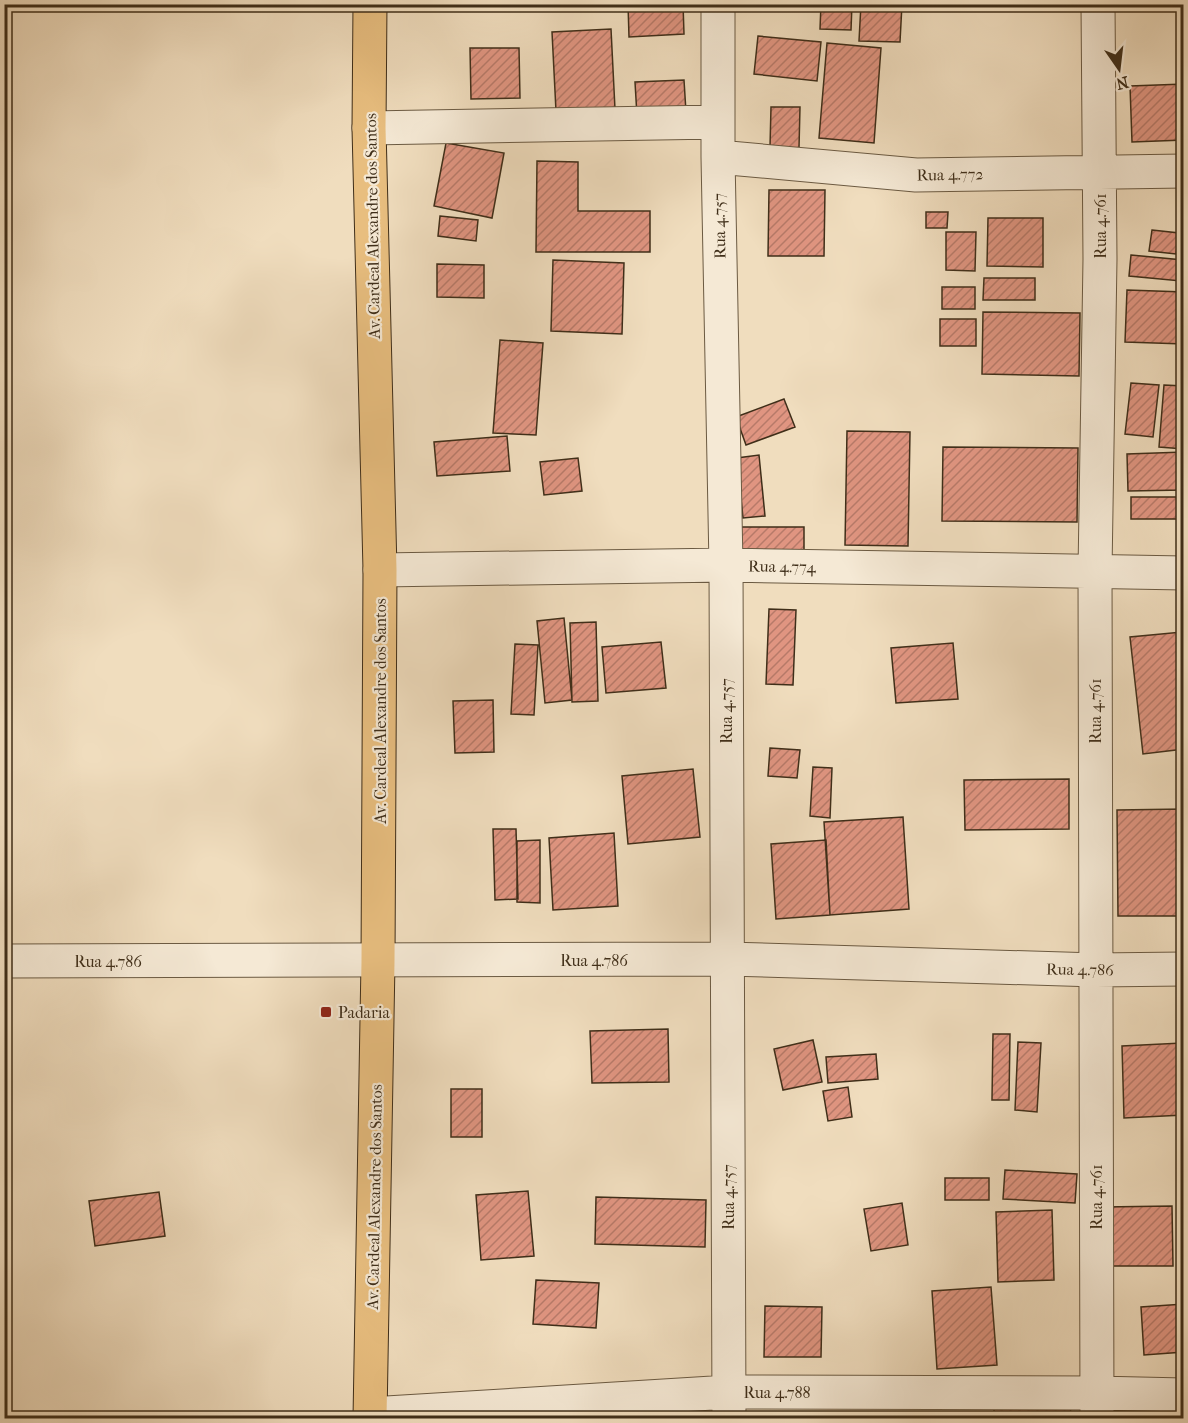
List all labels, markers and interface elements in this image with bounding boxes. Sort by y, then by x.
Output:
north arrow [1089,39,1149,99]
text: N [1113,72,1131,94]
street label: Av. Cardeal Alexandre dos Santos [361,113,384,340]
street label: Rua 4.772 [916,164,984,185]
street label: Rua 4.757 [709,193,730,259]
street label: Rua 4.761 [1091,193,1110,259]
street label: Rua 4.774 [748,556,817,577]
street label: Av. Cardeal Alexandre dos Santos [371,598,390,825]
street label: Rua 4.757 [717,678,736,744]
street label: Rua 4.761 [1086,678,1105,744]
street label: Rua 4.786 [560,951,628,970]
street label: Rua 4.786 [74,952,142,971]
street label: Rua 4.786 [1046,959,1114,980]
place label: Padaria [338,1003,391,1022]
marker: Padaria [319,1005,333,1019]
street label: Av. Cardeal Alexandre dos Santos [363,1084,386,1311]
street label: Rua 4.757 [719,1164,738,1230]
street label: Rua 4.761 [1087,1164,1106,1230]
street label: Rua 4.788 [743,1383,811,1402]

